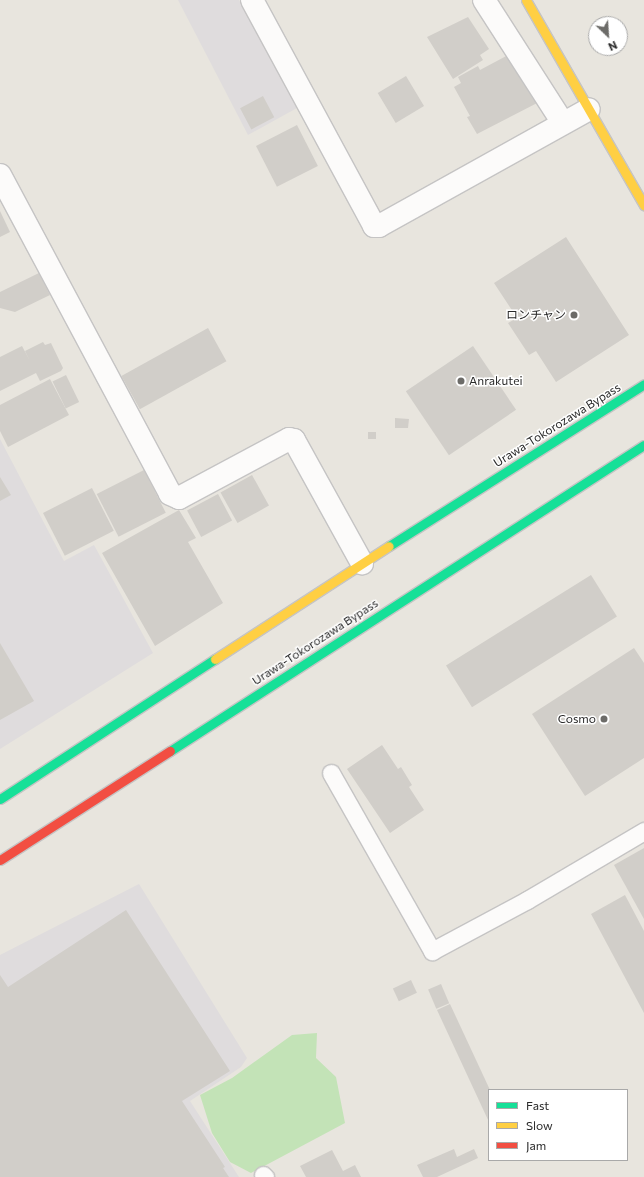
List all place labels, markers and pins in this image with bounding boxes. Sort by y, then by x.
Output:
place label: ロンチャン [506,308,566,322]
marker: ロンチャン [569,310,579,320]
place label: Anrakutei [469,374,523,388]
marker: Anrakutei [456,376,466,386]
place label: Cosmo [558,712,596,726]
marker: Cosmo [599,714,609,724]

